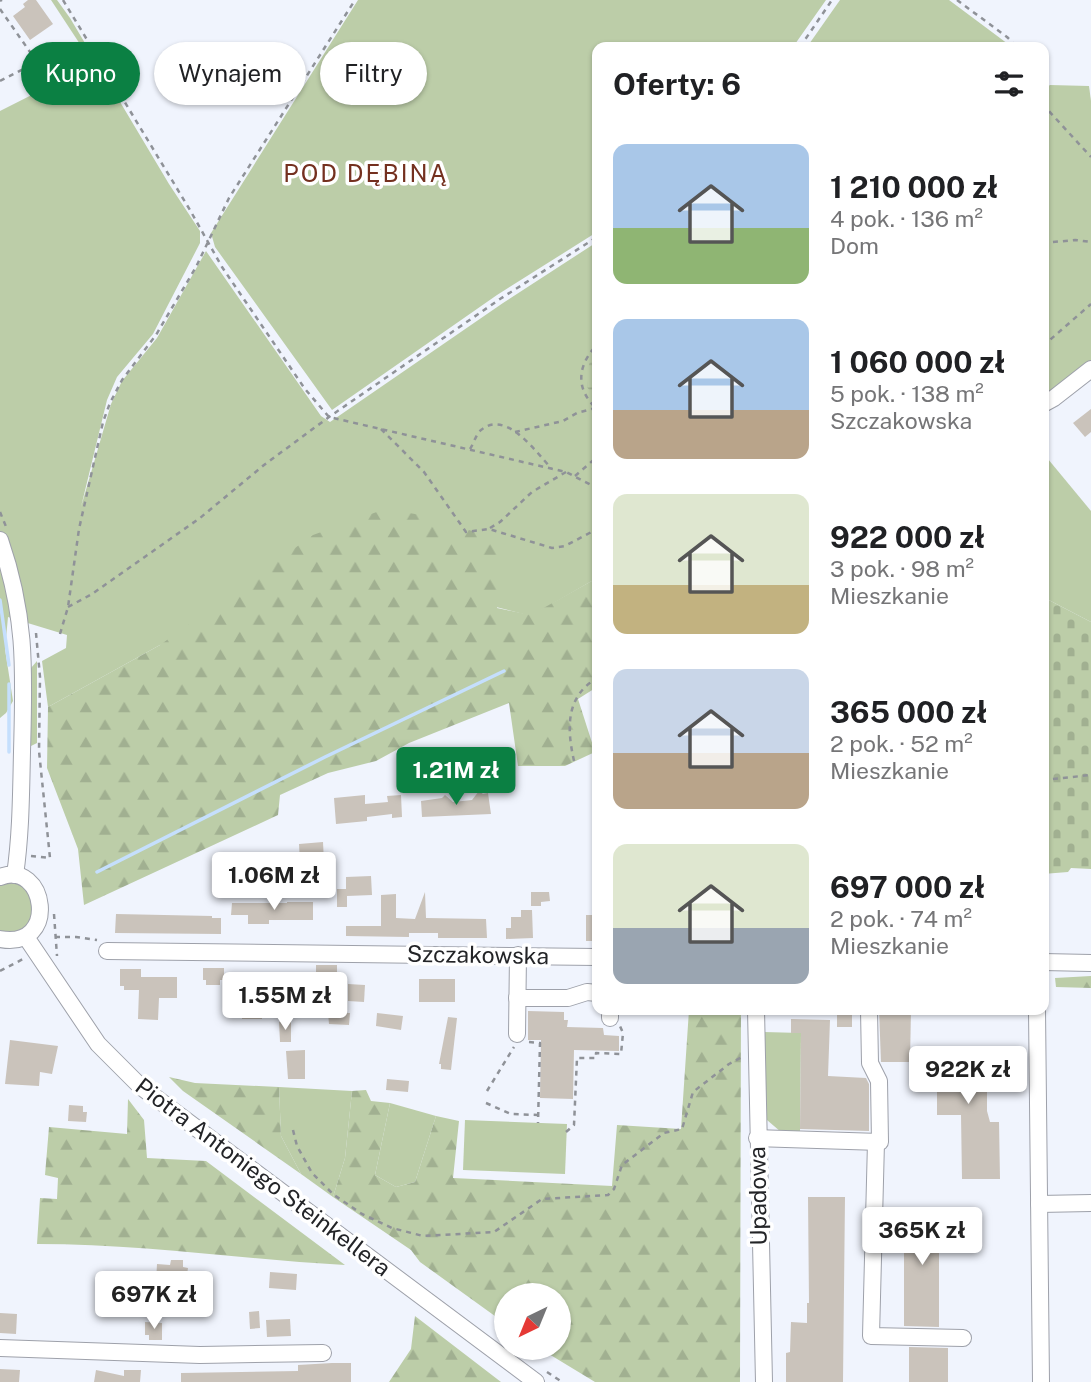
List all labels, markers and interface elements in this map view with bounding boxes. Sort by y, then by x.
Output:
chip: Kupno [21,42,140,105]
chip: Wynajem [154,42,306,105]
chip: Filtry [320,42,427,105]
icon: filters [990,65,1028,103]
text: Oferty: 6 [613,66,741,102]
district label: POD DĘBINĄ [283,159,449,187]
text: 1 210 000 zł [830,169,998,205]
icon: home [669,172,753,256]
text: 4 pok. · 136 m² [830,205,983,232]
text: Dom [830,232,879,259]
text: 1 060 000 zł [830,344,1005,380]
icon: home [669,347,753,431]
text: 5 pok. · 138 m² [830,380,984,407]
text: Szczakowska [830,407,972,434]
text: 922 000 zł [830,519,985,555]
icon: home [669,522,753,606]
text: 3 pok. · 98 m² [830,555,974,582]
text: Mieszkanie [830,582,949,609]
text: 365 000 zł [830,694,987,730]
icon: home [669,697,753,781]
text: 2 pok. · 52 m² [830,730,973,757]
pin: 1.21M zł [384,748,528,807]
text: 1.21M zł [412,756,500,783]
text: Mieszkanie [830,757,949,784]
pin: 1.06M zł [202,852,346,912]
text: 1.06M zł [228,861,320,888]
text: 697 000 zł [830,869,985,905]
icon: home [669,872,753,956]
text: 2 pok. · 74 m² [830,905,972,932]
text: Mieszkanie [830,932,949,959]
street label: Szczakowska [407,940,549,969]
pin: 1.55M zł [213,972,357,1032]
text: 1.55M zł [238,981,332,1008]
pin: 922K zł [903,1046,1033,1106]
text: 922K zł [925,1055,1011,1082]
street label: Piotra Antoniego Steinkellera [131,1072,396,1281]
street label: Upadowa [743,1146,772,1246]
pin: 365K zł [857,1208,987,1267]
text: 365K zł [878,1216,966,1243]
pin: 697K zł [89,1272,219,1331]
text: 697K zł [111,1280,197,1307]
north arrow [494,1283,570,1360]
map controls [494,1283,571,1360]

